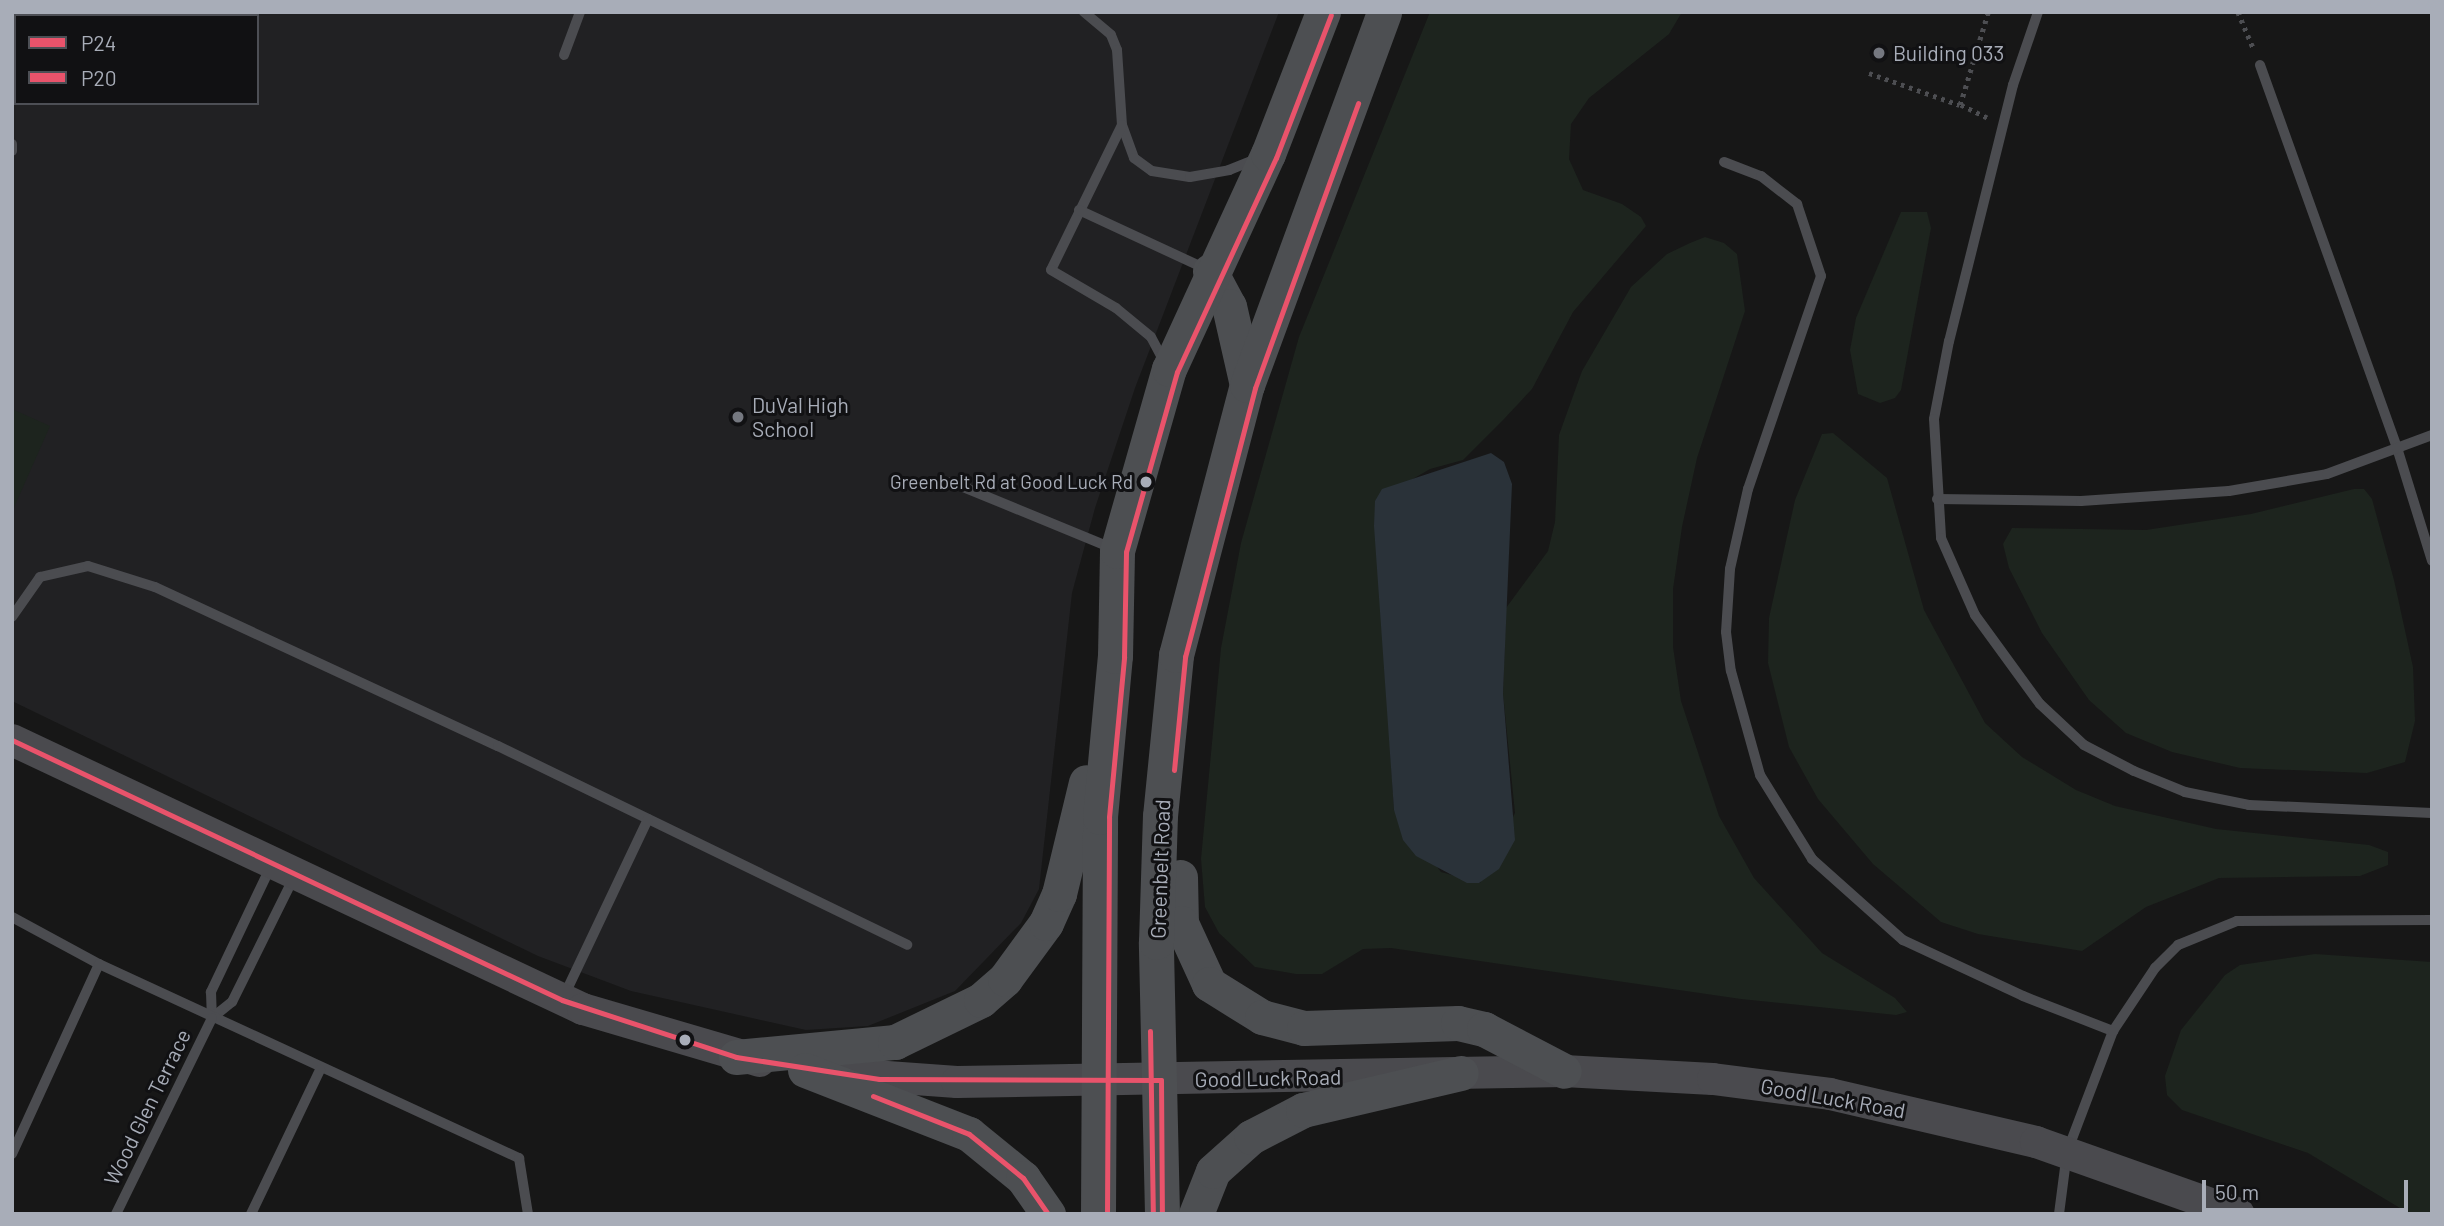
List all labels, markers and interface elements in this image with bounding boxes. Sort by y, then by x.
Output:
legend [14,14,259,105]
text: P24 [81,30,116,55]
place label: Building 033 [1893,40,2004,66]
marker: Building 033 [1871,45,1887,61]
text: P20 [81,65,117,90]
place label: DuVal High School [752,392,849,442]
marker: DuVal High School [730,409,746,425]
place label: Greenbelt Rd at Good Luck Rd [890,471,1133,493]
marker: Greenbelt Rd at Good Luck Rd [1139,475,1153,489]
street label: Greenbelt Road [1145,799,1175,939]
street label: Wood Glen Terrace [98,1025,196,1189]
unlabelled marker [678,1033,692,1047]
street label: Good Luck Road [1194,1064,1342,1092]
street label: Good Luck Road [1759,1073,1907,1123]
scale bar [2206,1166,2412,1210]
text: 50 m [2215,1179,2259,1204]

